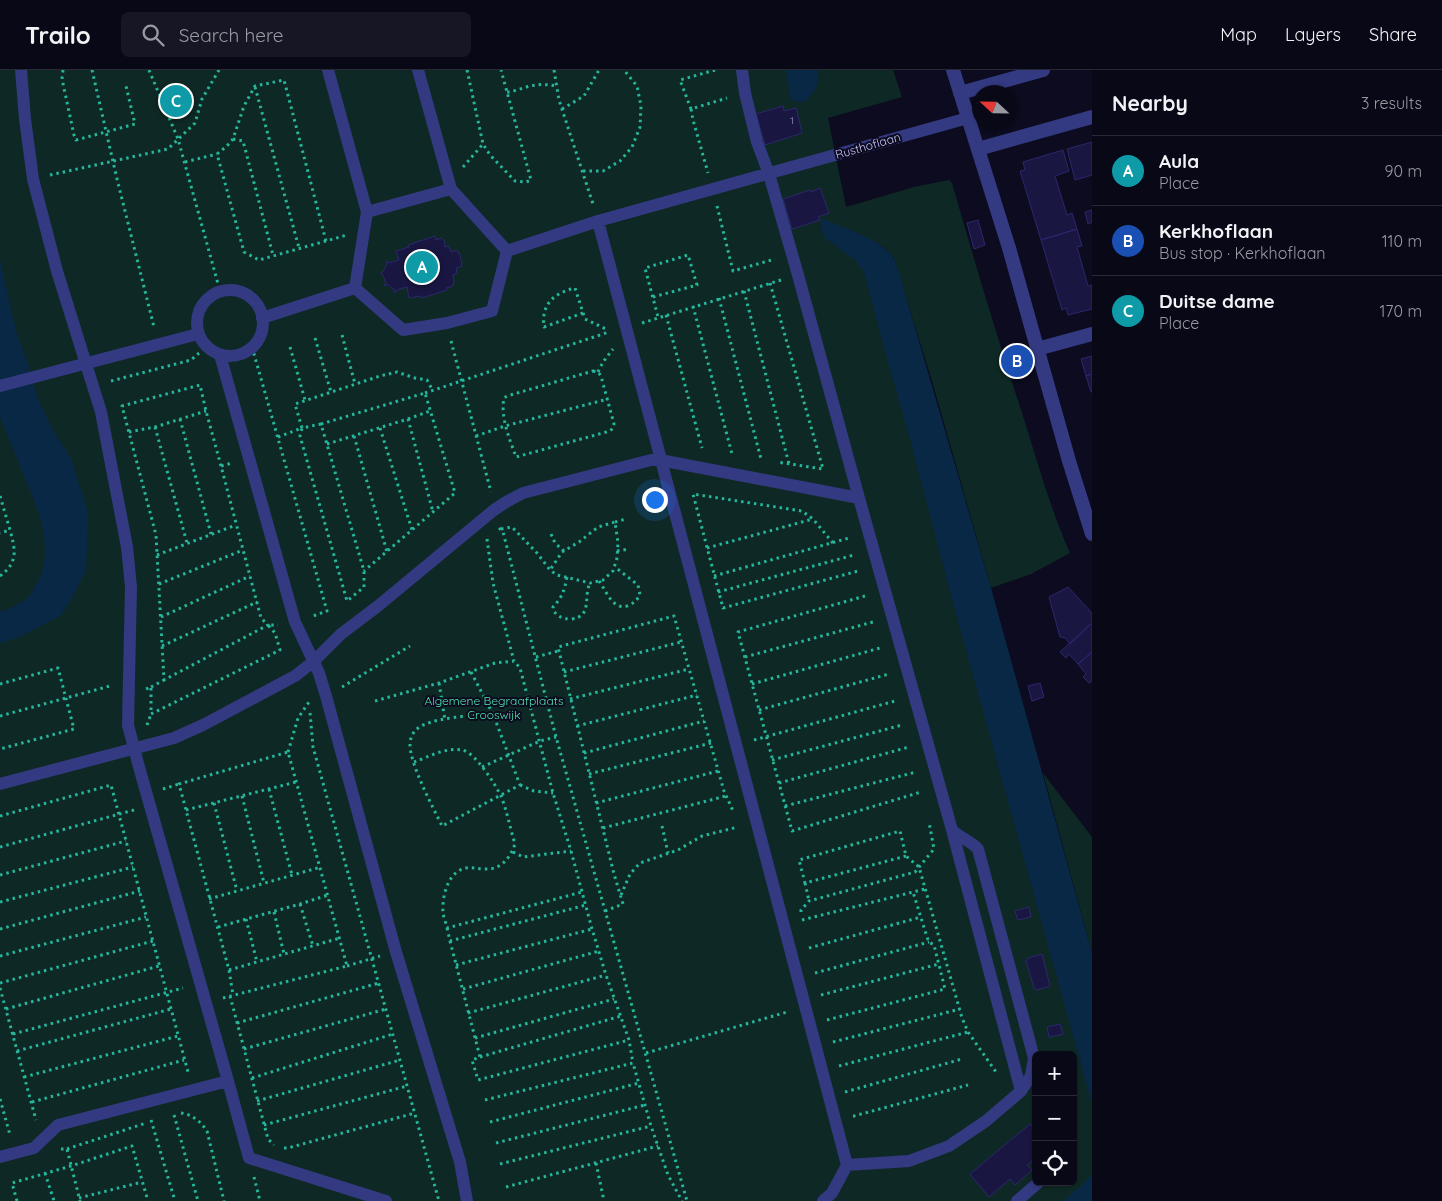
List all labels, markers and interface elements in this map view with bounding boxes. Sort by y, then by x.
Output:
search box [121,12,471,57]
text: Trailo [25,20,91,50]
icon: search [139,21,167,49]
text: Search here [179,23,284,47]
text: Map [1220,23,1257,46]
text: Layers [1285,23,1341,46]
text: Share [1369,23,1417,46]
pin: C [160,82,192,120]
north arrow [972,85,1017,130]
text: Nearby [1112,90,1188,116]
text: 3 results [1361,93,1422,113]
house number: 1 [790,114,794,127]
street label: Rusthoflaan [834,129,902,162]
text: Aula [1159,149,1199,173]
text: A [1123,161,1133,181]
text: 90 m [1385,161,1422,181]
text: Place [1159,173,1199,193]
text: Kerkhoflaan [1159,219,1273,243]
text: B [1123,231,1133,251]
text: 110 m [1382,231,1422,251]
text: Bus stop · Kerkhoflaan [1159,243,1326,263]
pin: A [406,248,438,286]
text: Duitse dame [1159,289,1275,313]
text: C [1123,301,1133,321]
text: 170 m [1379,301,1422,321]
text: Place [1159,313,1199,333]
pin: B [1001,342,1033,380]
your location [642,487,668,513]
park label: Algemene Begraafplaats Crooswijk [424,693,564,722]
map controls [1032,1051,1077,1186]
button: + [1032,1051,1077,1096]
button: − [1032,1096,1077,1141]
button: locate [1032,1141,1077,1186]

